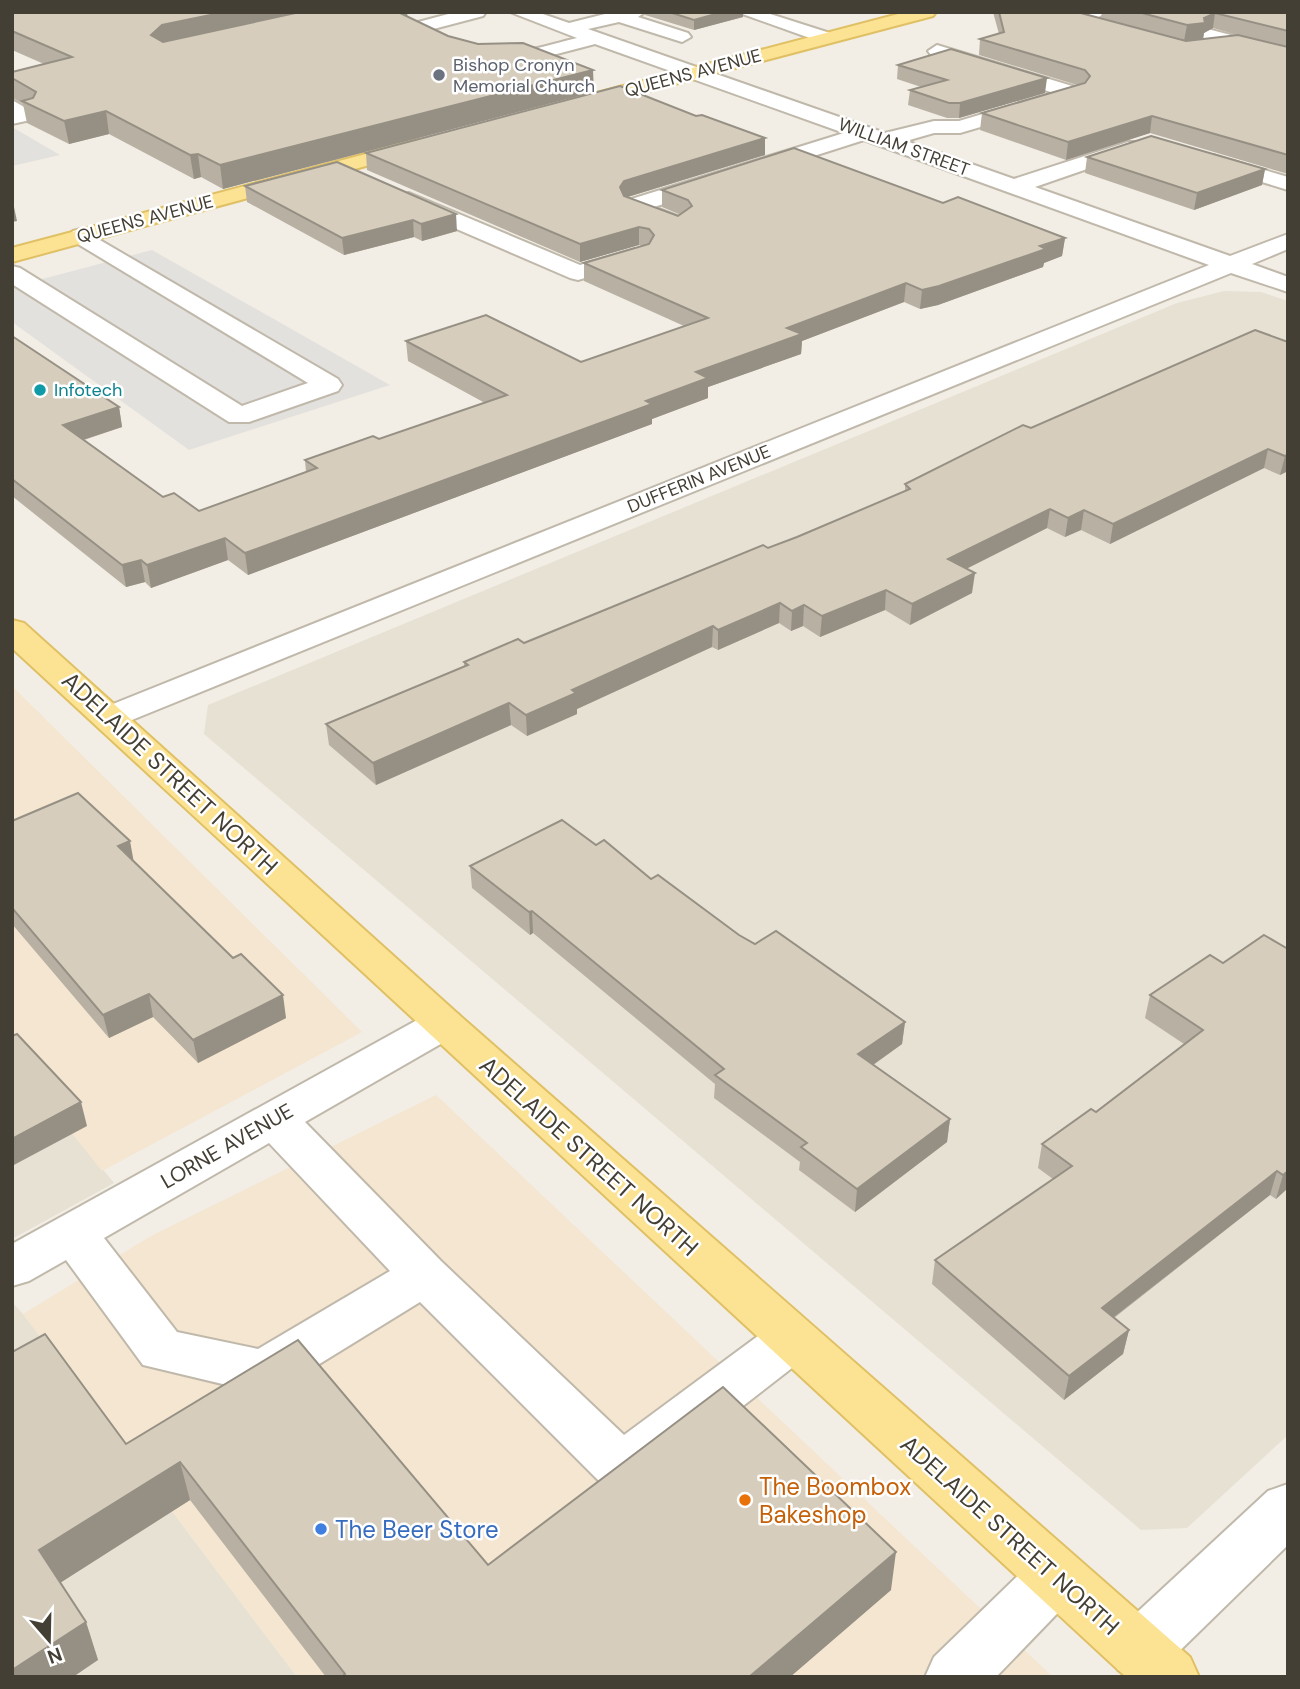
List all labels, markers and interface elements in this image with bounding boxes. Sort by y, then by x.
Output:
street label: QUEENS AVENUE [622,43,764,103]
place label: Bishop Cronyn Memorial Church [453,53,595,98]
marker: Bishop Cronyn Memorial Church [431,67,447,83]
street label: WILLIAM STREET [835,112,973,182]
street label: QUEENS AVENUE [74,189,216,249]
place label: Infotech [54,378,122,402]
marker: Infotech [32,382,48,398]
street label: DUFFERIN AVENUE [624,439,774,519]
street label: ADELAIDE STREET NORTH [56,665,284,881]
street label: ADELAIDE STREET NORTH [473,1049,705,1263]
street label: LORNE AVENUE [156,1097,298,1195]
street label: ADELAIDE STREET NORTH [894,1428,1126,1642]
place label: The Boombox Bakeshop [759,1471,911,1530]
marker: The Boombox Bakeshop [737,1492,753,1508]
place label: The Beer Store [335,1514,499,1545]
marker: The Beer Store [313,1521,329,1537]
north arrow [14,1605,84,1675]
text: N [44,1641,65,1670]

